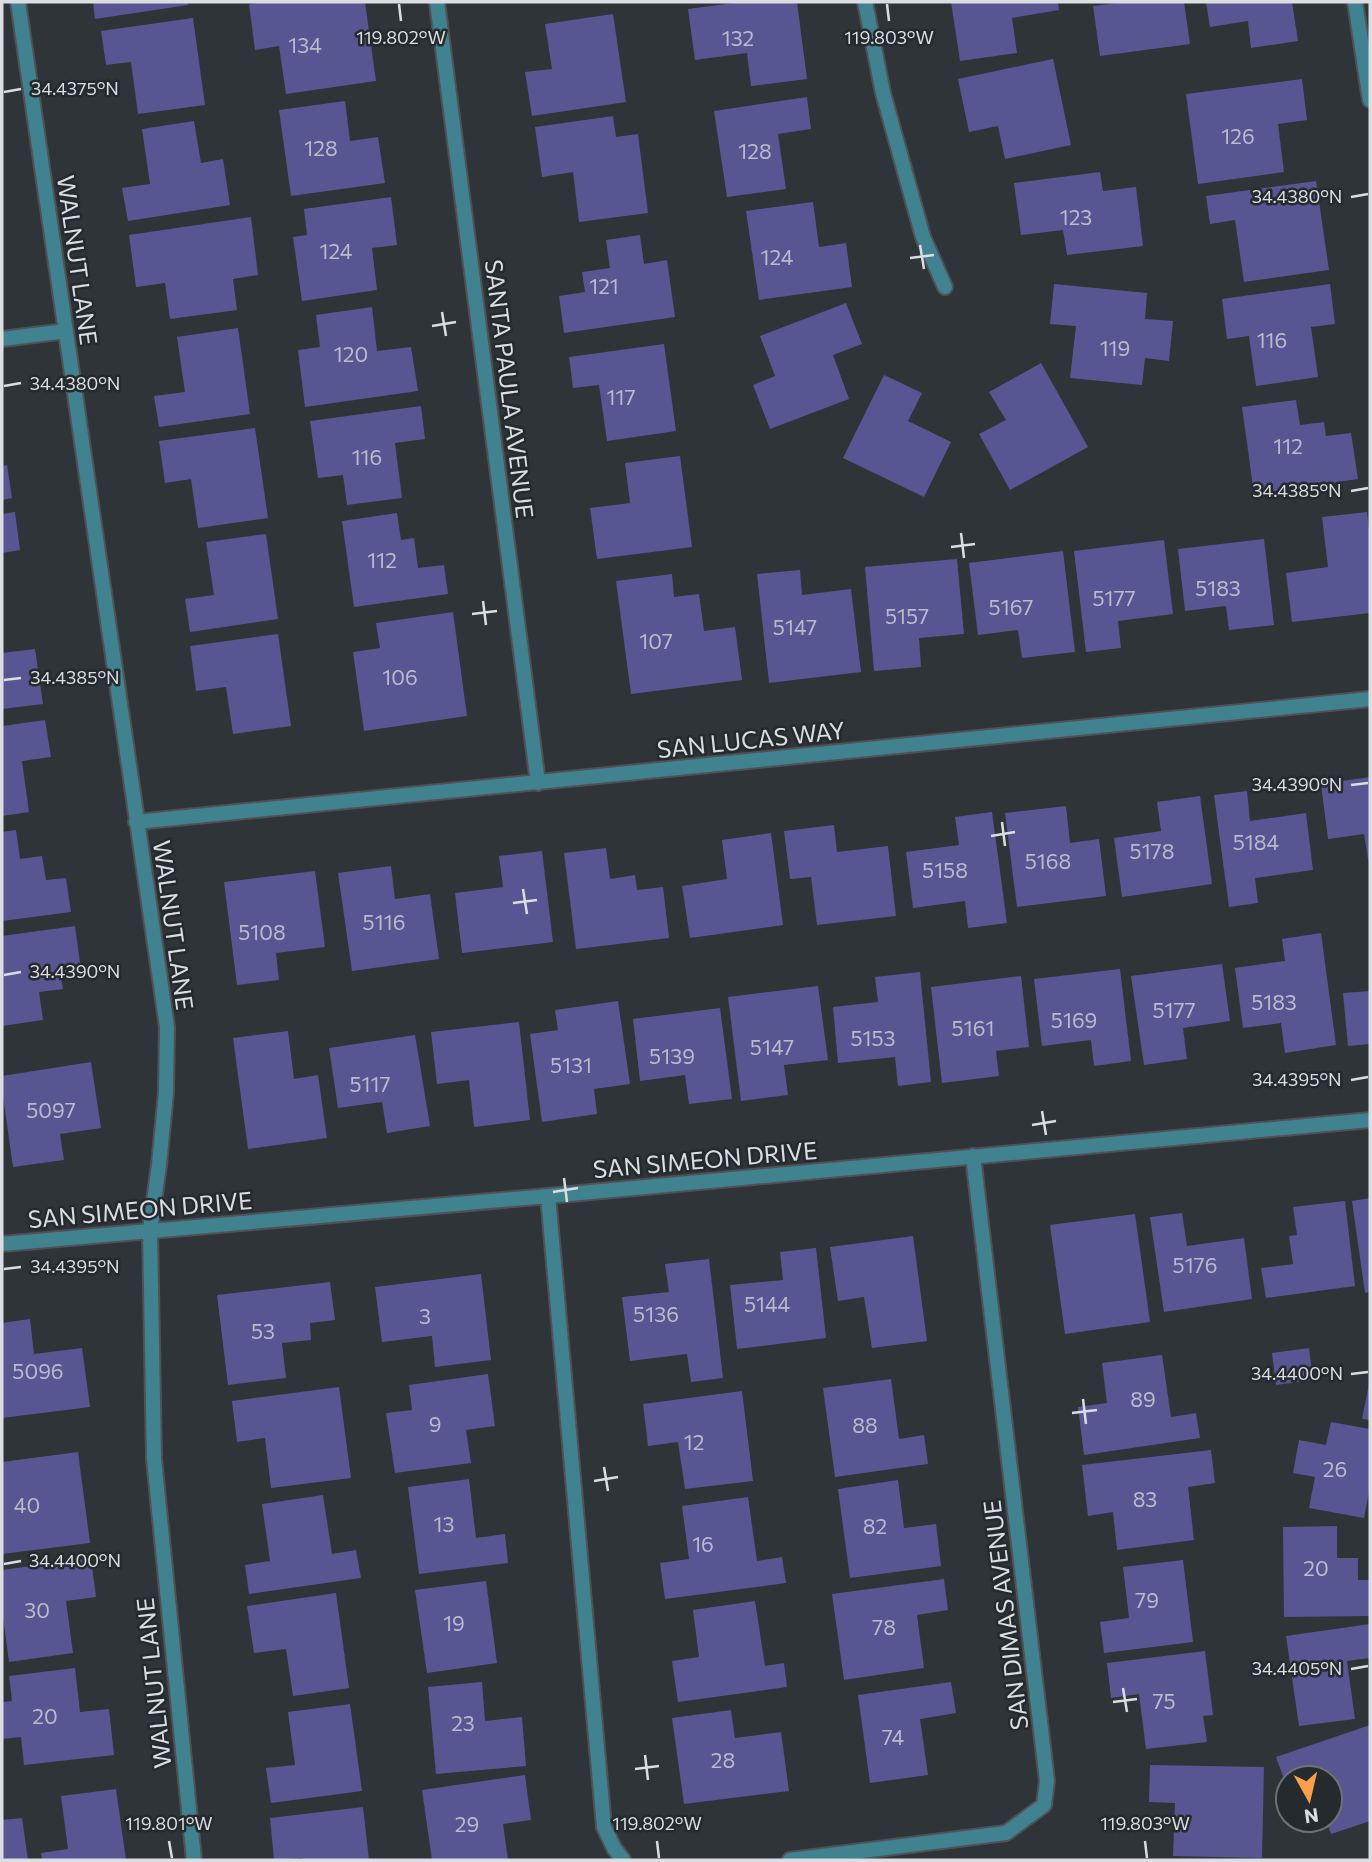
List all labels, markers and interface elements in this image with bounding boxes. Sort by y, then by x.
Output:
house number: 132 [722,25,754,50]
text: 119.802°W [356,26,446,48]
text: 119.803°W [844,26,934,48]
house number: 134 [288,32,322,57]
text: 34.4375°N [31,77,119,99]
house number: 126 [1221,123,1255,148]
house number: 128 [304,135,338,160]
house number: 128 [738,138,772,163]
street label: WALNUT LANE [52,173,104,347]
text: 34.4380°N [1252,185,1342,207]
house number: 123 [1060,204,1092,229]
house number: 124 [320,238,353,263]
house number: 124 [761,244,794,269]
street label: SANTA PAULA AVENUE [480,258,540,520]
house number: 121 [589,273,619,298]
house number: 116 [1257,327,1287,352]
house number: 119 [1100,335,1130,360]
house number: 120 [334,341,368,366]
text: 34.4380°N [30,372,120,394]
house number: 117 [606,384,636,409]
house number: 112 [1273,433,1303,458]
house number: 116 [352,444,382,469]
text: 34.4385°N [1252,479,1342,501]
house number: 112 [367,547,397,572]
house number: 5183 [1195,575,1241,600]
house number: 5177 [1092,585,1136,610]
house number: 5167 [989,594,1033,619]
house number: 5157 [885,603,929,628]
house number: 5147 [773,614,817,639]
house number: 107 [639,628,673,653]
house number: 106 [382,664,418,689]
text: 34.4385°N [30,666,120,688]
street label: SAN LUCAS WAY [656,715,847,763]
text: 34.4390°N [1252,773,1342,795]
house number: 5184 [1233,829,1280,854]
street label: WALNUT LANE [148,838,200,1012]
house number: 5178 [1130,838,1174,863]
house number: 5168 [1025,848,1071,873]
house number: 5158 [922,857,968,882]
house number: 5116 [363,909,405,934]
house number: 5108 [238,919,286,944]
text: 34.4390°N [30,960,120,982]
house number: 5183 [1251,989,1297,1014]
house number: 5177 [1152,997,1196,1022]
house number: 5169 [1051,1007,1097,1032]
house number: 5161 [952,1015,994,1040]
house number: 5153 [850,1025,896,1050]
house number: 5147 [750,1034,794,1059]
house number: 5139 [649,1043,695,1068]
house number: 5131 [550,1052,592,1077]
text: 34.4395°N [1252,1068,1342,1090]
house number: 5117 [349,1071,391,1096]
house number: 5097 [26,1097,76,1122]
street label: SAN SIMEON DRIVE [592,1135,818,1183]
street label: SAN SIMEON DRIVE [27,1185,253,1233]
house number: 5176 [1173,1252,1217,1277]
text: 34.4395°N [30,1255,120,1277]
house number: 5144 [744,1291,791,1316]
house number: 5136 [633,1301,679,1326]
house number: 3 [419,1303,431,1328]
house number: 53 [251,1318,275,1343]
house number: 5096 [12,1358,64,1383]
text: 34.4400°N [1251,1362,1343,1384]
house number: 89 [1130,1386,1156,1411]
house number: 9 [429,1411,441,1436]
house number: 88 [852,1412,878,1437]
house number: 12 [684,1429,704,1454]
house number: 26 [1323,1456,1347,1481]
house number: 83 [1133,1486,1157,1511]
house number: 40 [14,1492,40,1517]
street label: SAN DIMAS AVENUE [977,1498,1033,1732]
house number: 13 [434,1511,454,1536]
house number: 82 [863,1513,887,1538]
house number: 16 [692,1531,714,1556]
text: 34.4400°N [29,1549,121,1571]
house number: 20 [1303,1555,1329,1580]
house number: 79 [1135,1587,1159,1612]
street label: WALNUT LANE [130,1596,176,1770]
house number: 30 [24,1597,50,1622]
house number: 19 [443,1610,465,1635]
house number: 78 [872,1614,896,1639]
text: 34.4405°N [1252,1657,1342,1679]
house number: 75 [1152,1688,1176,1713]
house number: 20 [32,1703,58,1728]
house number: 23 [451,1710,475,1735]
house number: 74 [882,1724,905,1749]
house number: 28 [711,1747,735,1772]
north arrow [1274,1764,1344,1834]
text: N [1303,1804,1320,1829]
house number: 29 [455,1811,479,1836]
text: 119.801°W [125,1812,213,1834]
text: 119.802°W [612,1812,702,1834]
text: 119.803°W [1100,1812,1190,1834]

